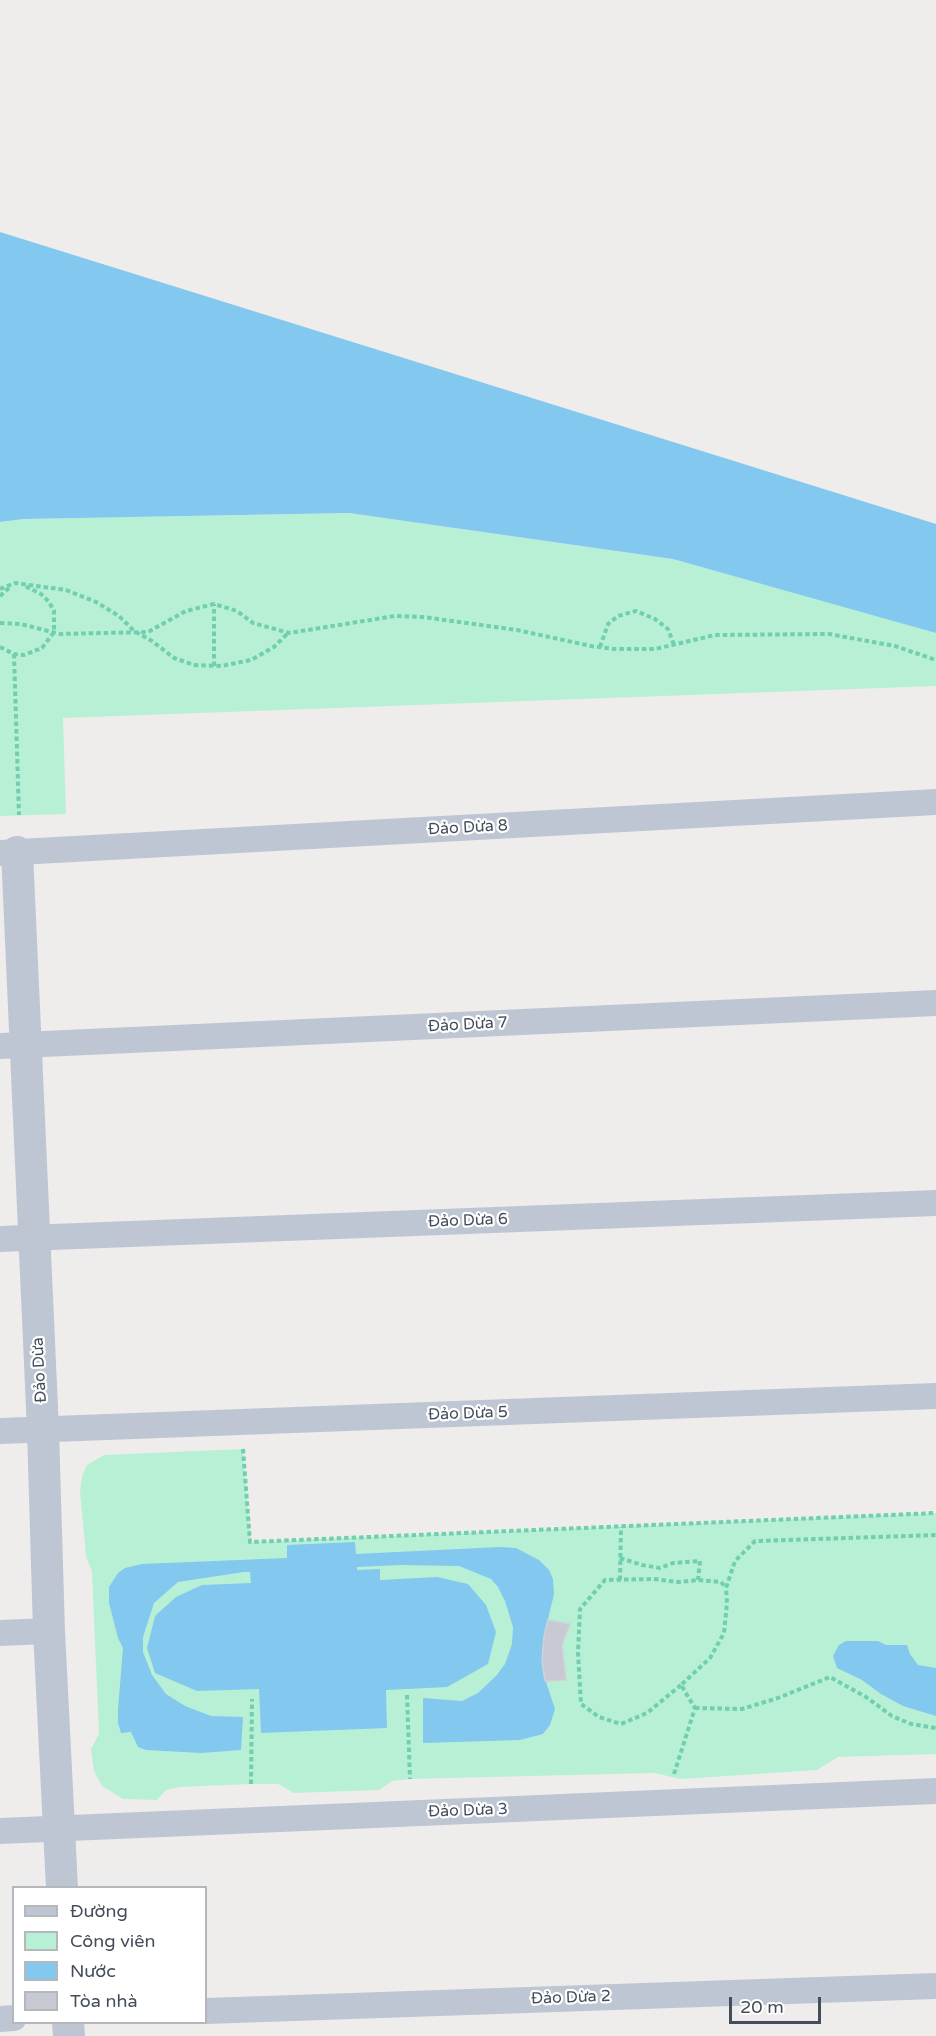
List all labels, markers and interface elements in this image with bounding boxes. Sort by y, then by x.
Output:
street label: Đảo Dừa 8 [428,816,508,840]
street label: Đảo Dừa 7 [428,1013,508,1037]
street label: Đảo Dừa 6 [428,1210,508,1232]
street label: Đảo Dừa [29,1337,51,1403]
street label: Đảo Dừa 5 [428,1403,508,1425]
street label: Đảo Dừa 3 [428,1800,508,1822]
legend [12,1886,207,2024]
text: Đường [70,1900,128,1922]
text: Công viên [70,1930,155,1952]
text: Nước [70,1960,116,1982]
scale bar [732,1985,824,2023]
street label: Đảo Dừa 2 [531,1987,611,2009]
text: Tòa nhà [70,1990,138,2012]
text: 20 m [740,1996,784,2018]

